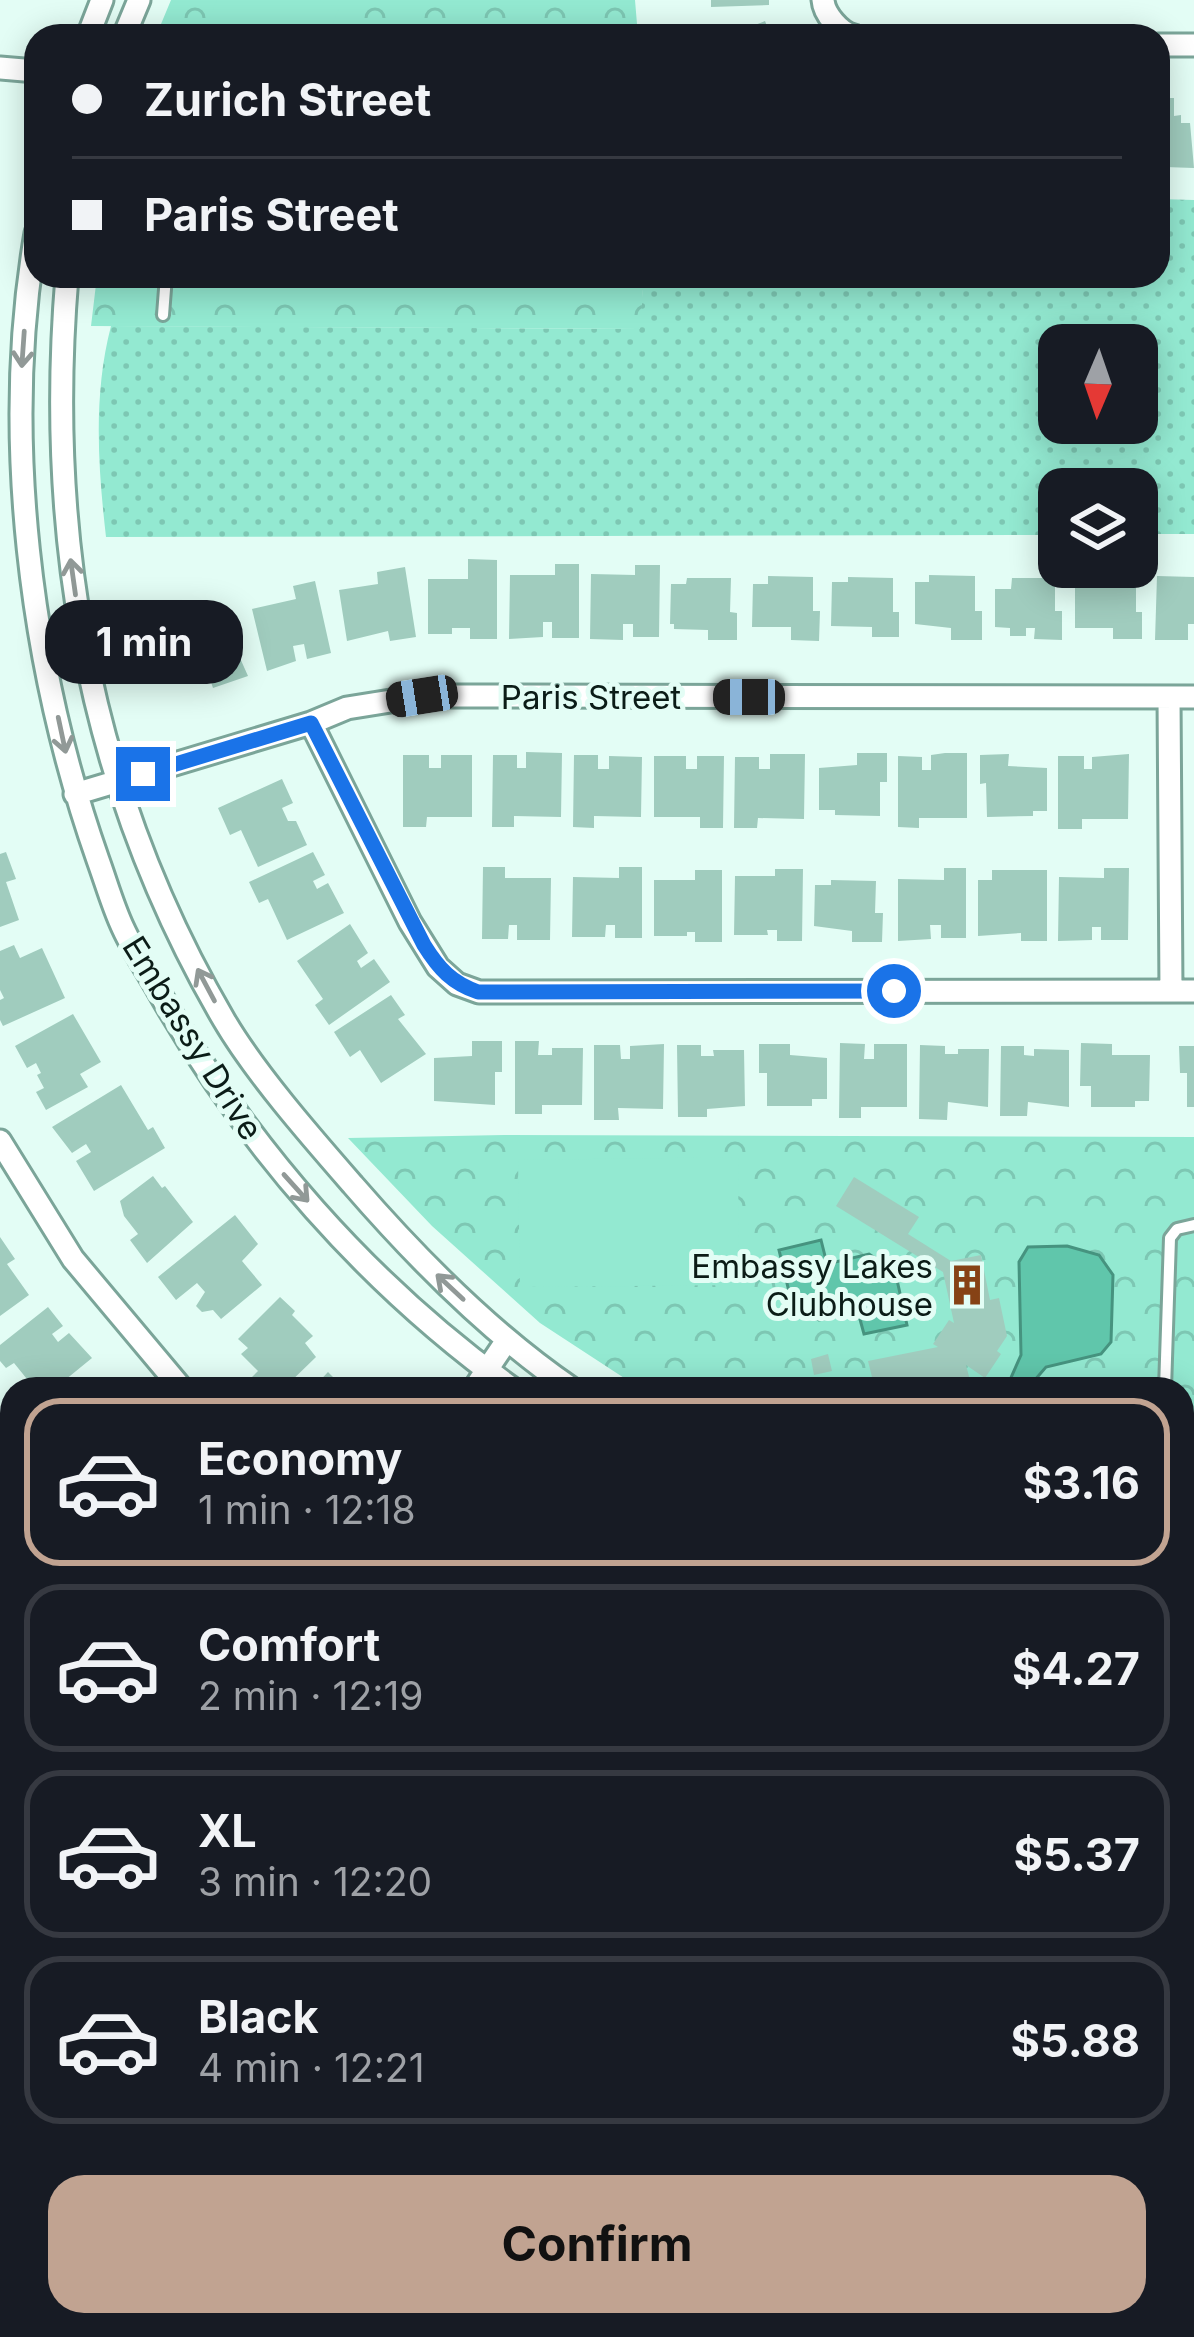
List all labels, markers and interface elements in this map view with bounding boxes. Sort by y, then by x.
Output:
text: Zurich Street [144,72,431,127]
text: Paris Street [144,187,399,242]
north arrow [1038,324,1158,444]
map controls [1038,324,1158,588]
one-way arrow [11,329,34,368]
button: layers [1038,468,1158,588]
one-way arrow [61,558,84,597]
callout: 1 min [44,600,242,684]
text: 1 min [96,618,192,665]
car [384,673,460,719]
street label: Paris Street [501,677,681,717]
car [713,679,785,715]
one-way arrow [52,716,75,754]
route end [116,747,170,801]
street label: Embassy Drive [114,929,272,1147]
route start [867,964,921,1018]
one-way arrow [194,968,217,1003]
one-way arrow [282,1173,310,1203]
place label: Embassy Lakes Clubhouse [691,1246,933,1324]
building icon: Embassy Lakes Clubhouse [944,1262,990,1308]
one-way arrow [436,1273,466,1301]
icon: car [54,1428,162,1536]
text: Economy [198,1431,402,1486]
text: $3.16 [1023,1455,1140,1510]
text: 1 min · 12:18 [198,1486,416,1533]
icon: car [54,1614,162,1722]
text: Comfort [198,1617,380,1672]
text: $4.27 [1012,1641,1140,1696]
text: 2 min · 12:19 [198,1672,424,1719]
icon: car [54,1800,162,1908]
text: XL [198,1803,257,1858]
text: $5.37 [1014,1827,1140,1882]
text: 3 min · 12:20 [198,1858,432,1905]
icon: car [54,1986,162,2094]
text: Black [198,1989,319,2044]
text: $5.88 [1010,2013,1140,2068]
text: 4 min · 12:21 [198,2044,425,2091]
button: Confirm [48,2175,1146,2313]

